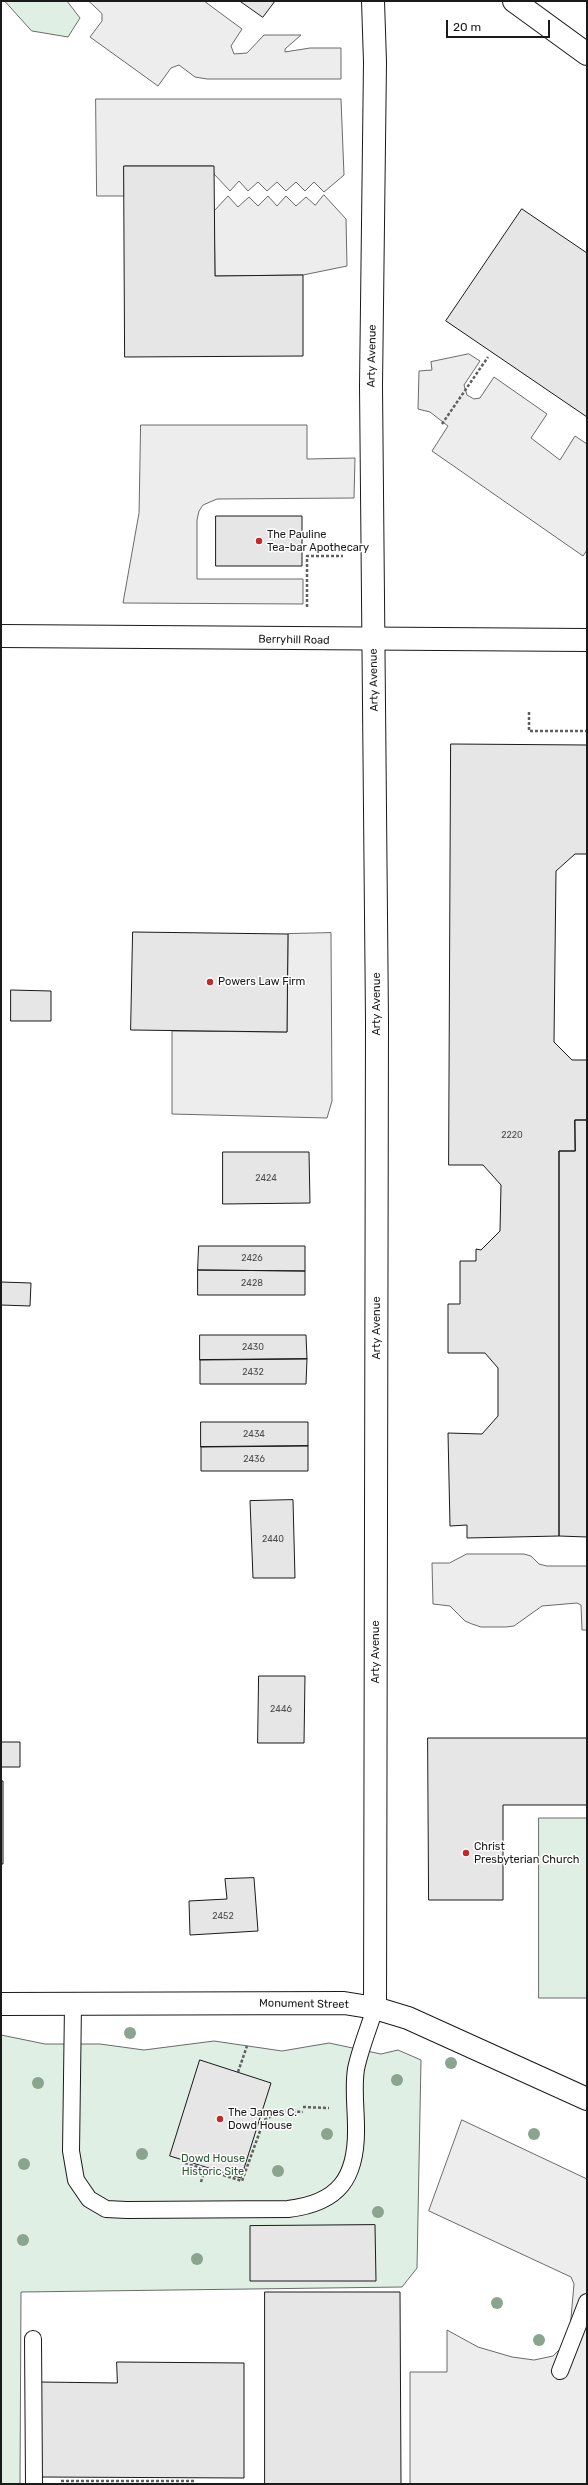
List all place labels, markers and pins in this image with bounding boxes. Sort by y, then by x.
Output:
place label: The Pauline Tea-bar Apothecary [267,528,369,554]
marker: The Pauline Tea-bar Apothecary [254,536,264,546]
place label: Powers Law Firm [218,975,305,989]
marker: Powers Law Firm [205,977,215,987]
place label: Christ Presbyterian Church [474,1840,580,1866]
marker: Christ Presbyterian Church [461,1848,471,1858]
place label: The James C. Dowd House [228,2106,297,2132]
marker: The James C. Dowd House [215,2114,225,2124]

